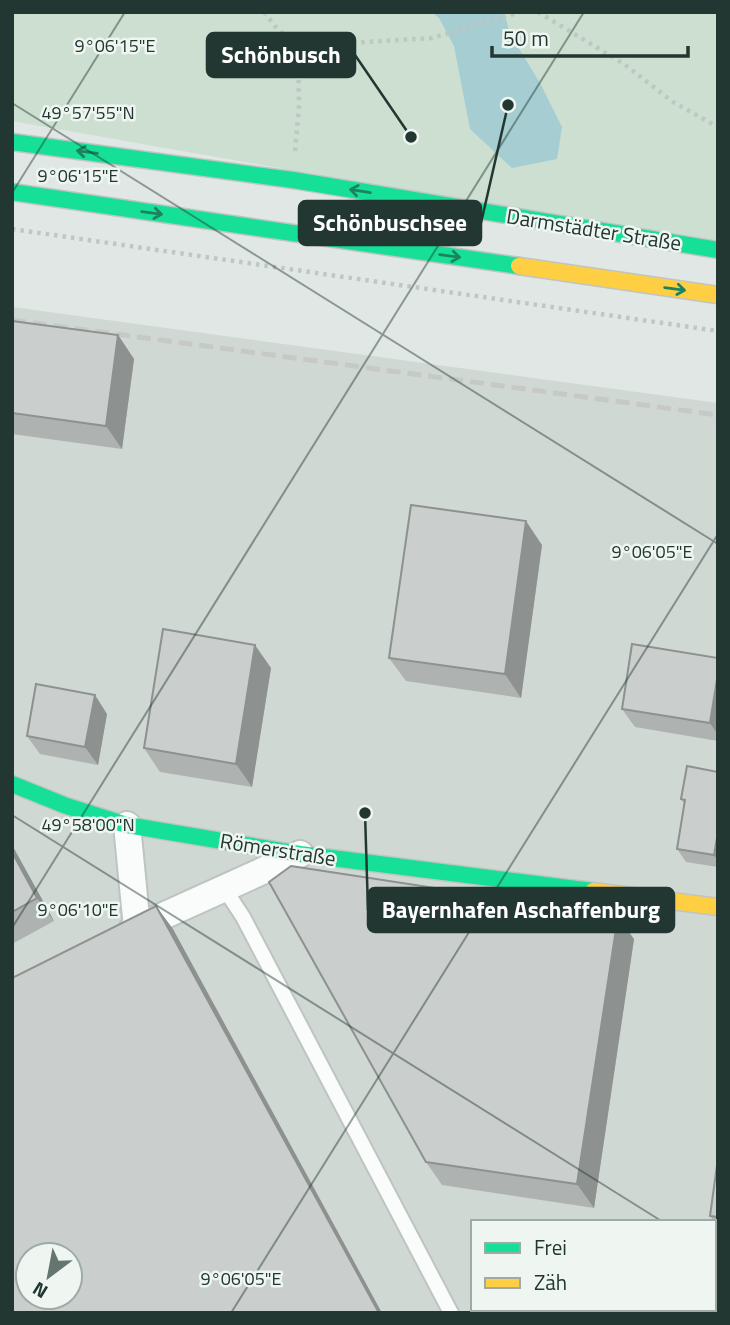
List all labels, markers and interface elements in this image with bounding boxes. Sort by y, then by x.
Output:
scale bar [492,14,688,58]
text: 50 m [503,22,549,54]
text: 9°06'15"E [75,32,155,59]
callout: Schönbusch [207,33,355,77]
text: Schönbusch [221,37,341,72]
text: 49°57'55"N [41,99,135,126]
one-way arrow [76,145,98,158]
text: 9°06'15"E [38,162,118,189]
one-way arrow [349,184,372,197]
street label: Darmstädter Straße [504,199,684,259]
callout: Schönbuschsee [299,201,481,245]
text: Schönbuschsee [313,205,467,240]
one-way arrow [141,207,163,220]
one-way arrow [438,250,461,263]
one-way arrow [664,283,686,296]
text: 9°06'05"E [612,538,692,565]
text: 49°58'00"N [41,811,135,838]
street label: Römerstraße [218,824,338,874]
callout: Bayernhafen Aschaffenburg [368,888,674,932]
text: Bayernhafen Aschaffenburg [382,892,660,927]
text: 9°06'10"E [38,896,118,923]
legend [471,1220,716,1311]
text: Frei [534,1231,567,1263]
north arrow [14,1241,84,1311]
text: 9°06'05"E [201,1265,281,1292]
text: Zäh [534,1266,567,1298]
text: N [26,1275,53,1307]

